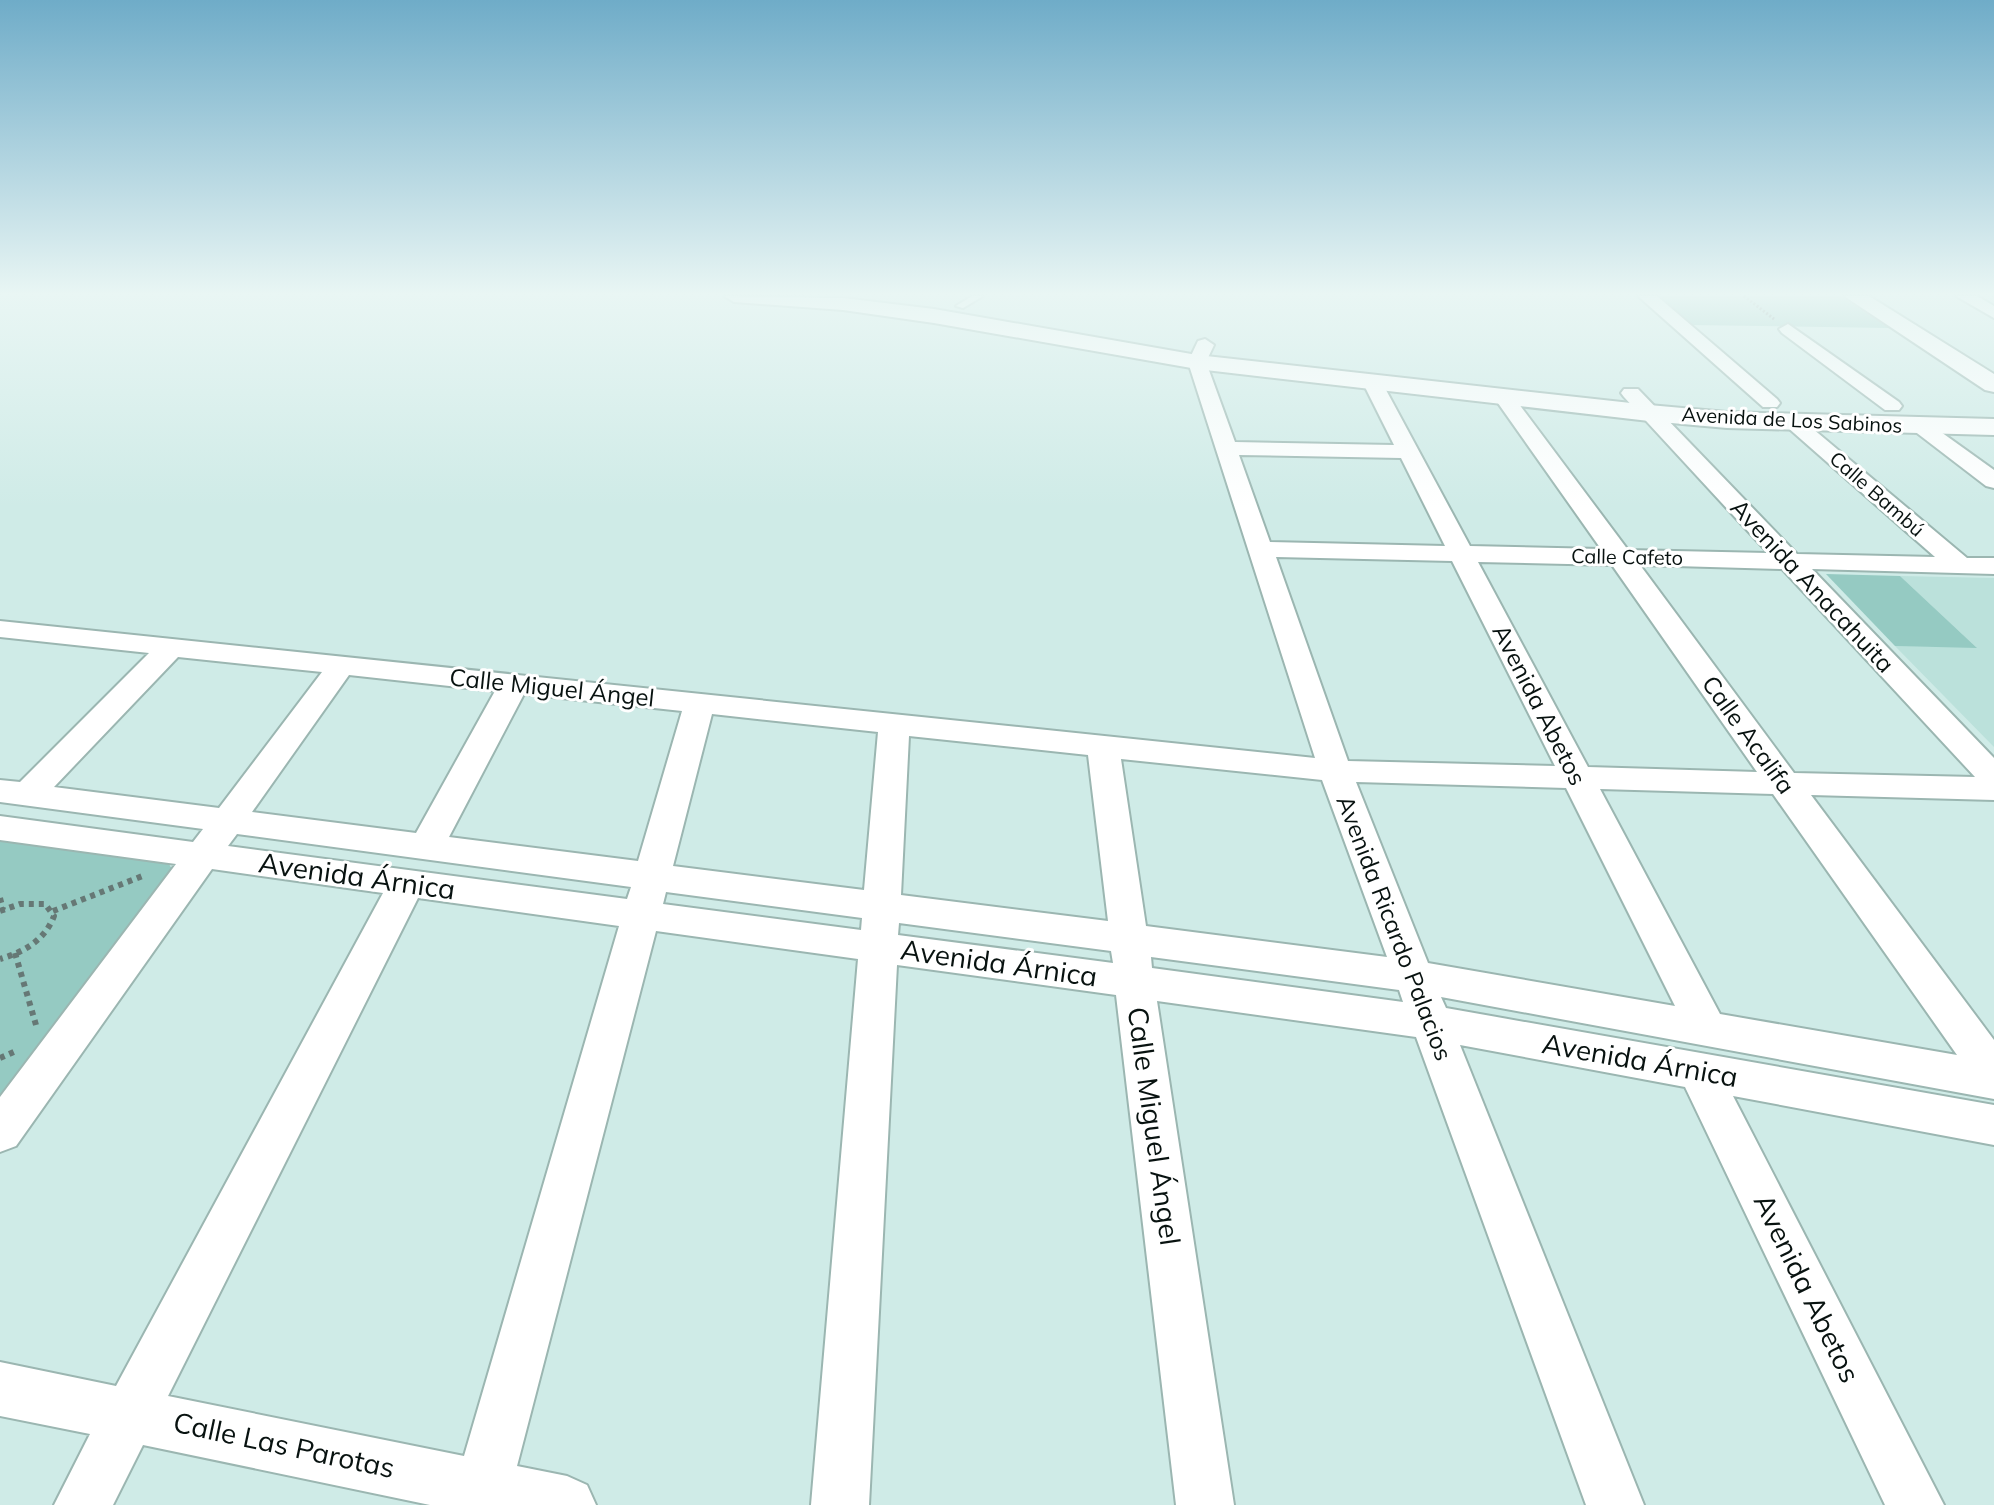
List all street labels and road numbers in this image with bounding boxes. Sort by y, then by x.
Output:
street label: Avenida de Los Sabinos [1681,401,1903,438]
street label: Calle Bambú [1825,446,1930,542]
street label: Avenida Anacahuita [1725,492,1901,678]
street label: Calle Cafeto [1571,543,1683,570]
street label: Avenida Abetos [1486,619,1593,790]
street label: Calle Miguel Ángel [448,661,656,713]
street label: Calle Acalifa [1696,669,1802,799]
street label: Avenida Ricardo Palacios [1330,791,1459,1064]
street label: Avenida Árnica [257,844,458,907]
street label: Avenida Árnica [899,931,1100,994]
street label: Calle Miguel Ángel [1120,1005,1189,1247]
street label: Avenida Árnica [1540,1025,1741,1094]
street label: Avenida Abetos [1747,1188,1868,1388]
street label: Calle Las Parotas [170,1404,398,1485]

